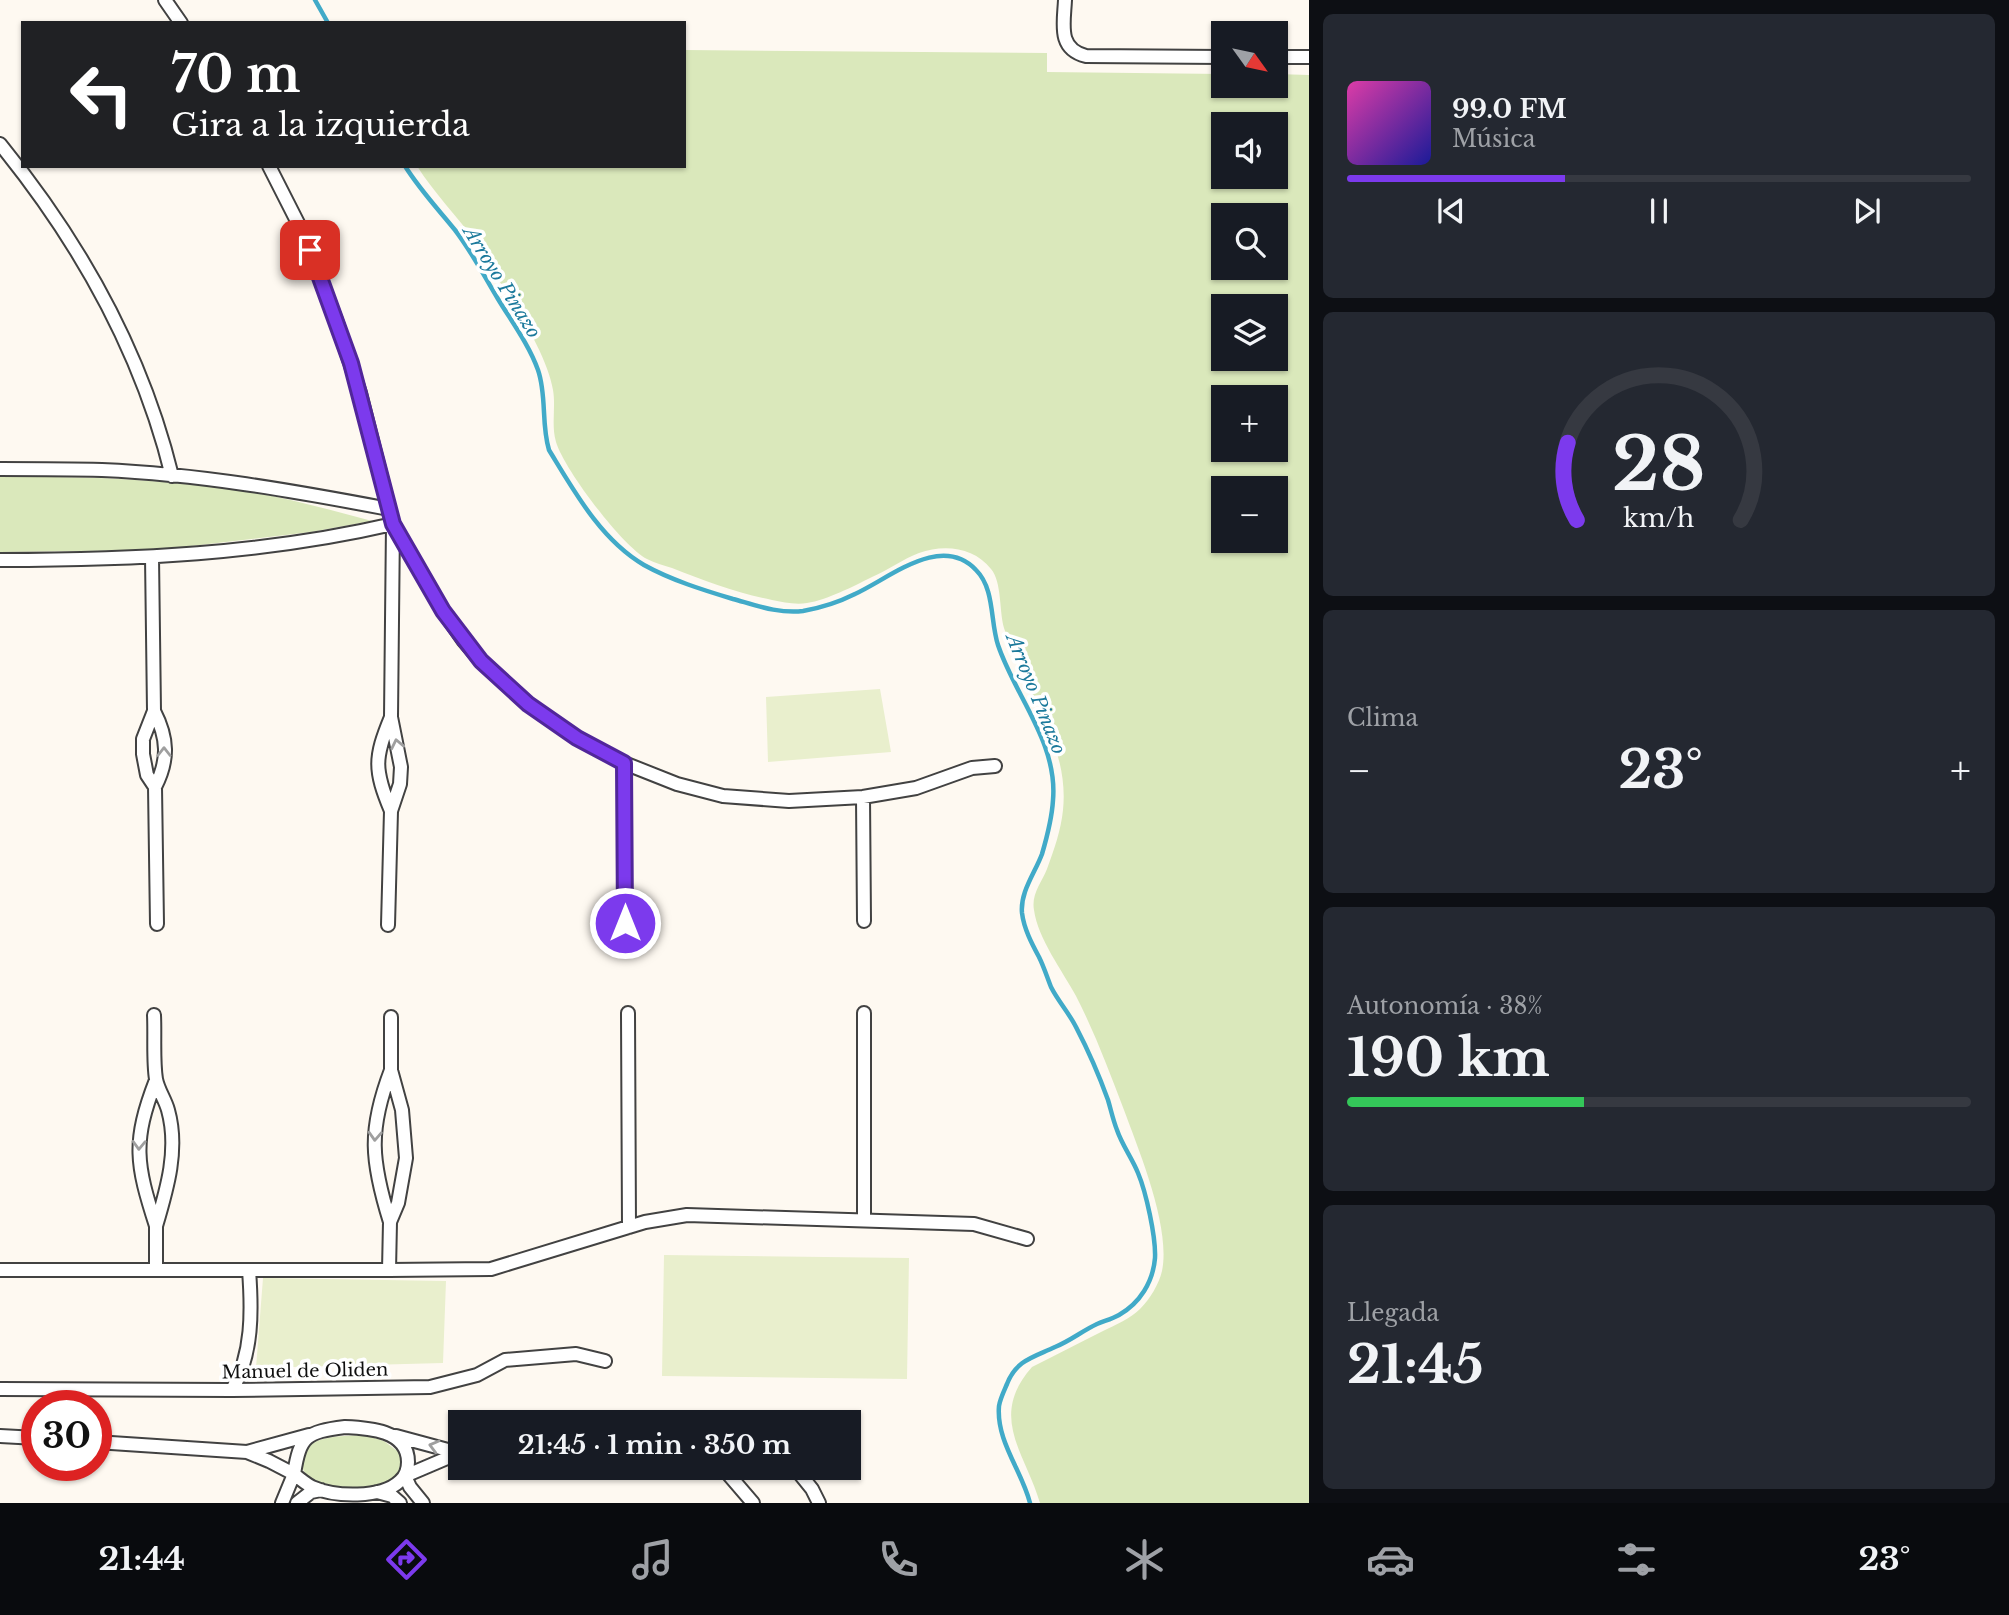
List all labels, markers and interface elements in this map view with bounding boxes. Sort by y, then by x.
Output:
north arrow [1211,21,1288,98]
map controls [1211,21,1288,553]
text: 70 m [171,44,301,105]
icon: left [56,49,147,140]
text: 99.0 FM [1452,93,1567,125]
text: Gira a la izquierda [171,105,470,145]
button: sound [1211,112,1288,189]
text: Música [1452,125,1535,153]
icon: previous [1432,192,1470,230]
icon: pause [1640,192,1678,230]
icon: next [1848,192,1886,230]
button: search [1211,203,1288,280]
water label: Arroyo Pinazo [457,219,546,342]
pin [280,220,340,280]
icon: arrive [291,231,329,269]
button: layers [1211,294,1288,371]
button: + [1211,385,1288,462]
text: 28 [1612,419,1706,510]
button: − [1211,476,1288,553]
text: km/h [1624,502,1694,533]
water label: Arroyo Pinazo [1000,628,1071,758]
text: Clima [1347,704,1418,732]
one-way arrow [390,738,405,750]
text: 23° [1618,738,1703,802]
one-way arrow [156,746,172,757]
text: − [1347,747,1371,794]
text: + [1950,747,1971,794]
position arrow [588,886,662,960]
text: Autonomía · 38% [1347,992,1543,1020]
text: 190 km [1347,1026,1550,1090]
one-way arrow [367,1131,382,1142]
one-way arrow [132,1140,147,1151]
text: Llegada [1347,1299,1439,1327]
text: 21:45 [1347,1333,1484,1397]
street label: Manuel de Oliden [221,1359,389,1383]
speed limit sign: 30 [21,1390,112,1481]
text: 21:45 · 1 min · 350 m [518,1429,791,1461]
one-way arrow [428,1440,440,1454]
icon: directions [382,1535,431,1584]
icon: music [628,1535,677,1584]
icon: phone [874,1535,923,1584]
icon: climate [1120,1535,1169,1584]
icon: car [1366,1535,1415,1584]
icon: filters [1612,1535,1661,1584]
text: 21:44 [99,1539,185,1579]
text: 23° [1858,1539,1910,1579]

